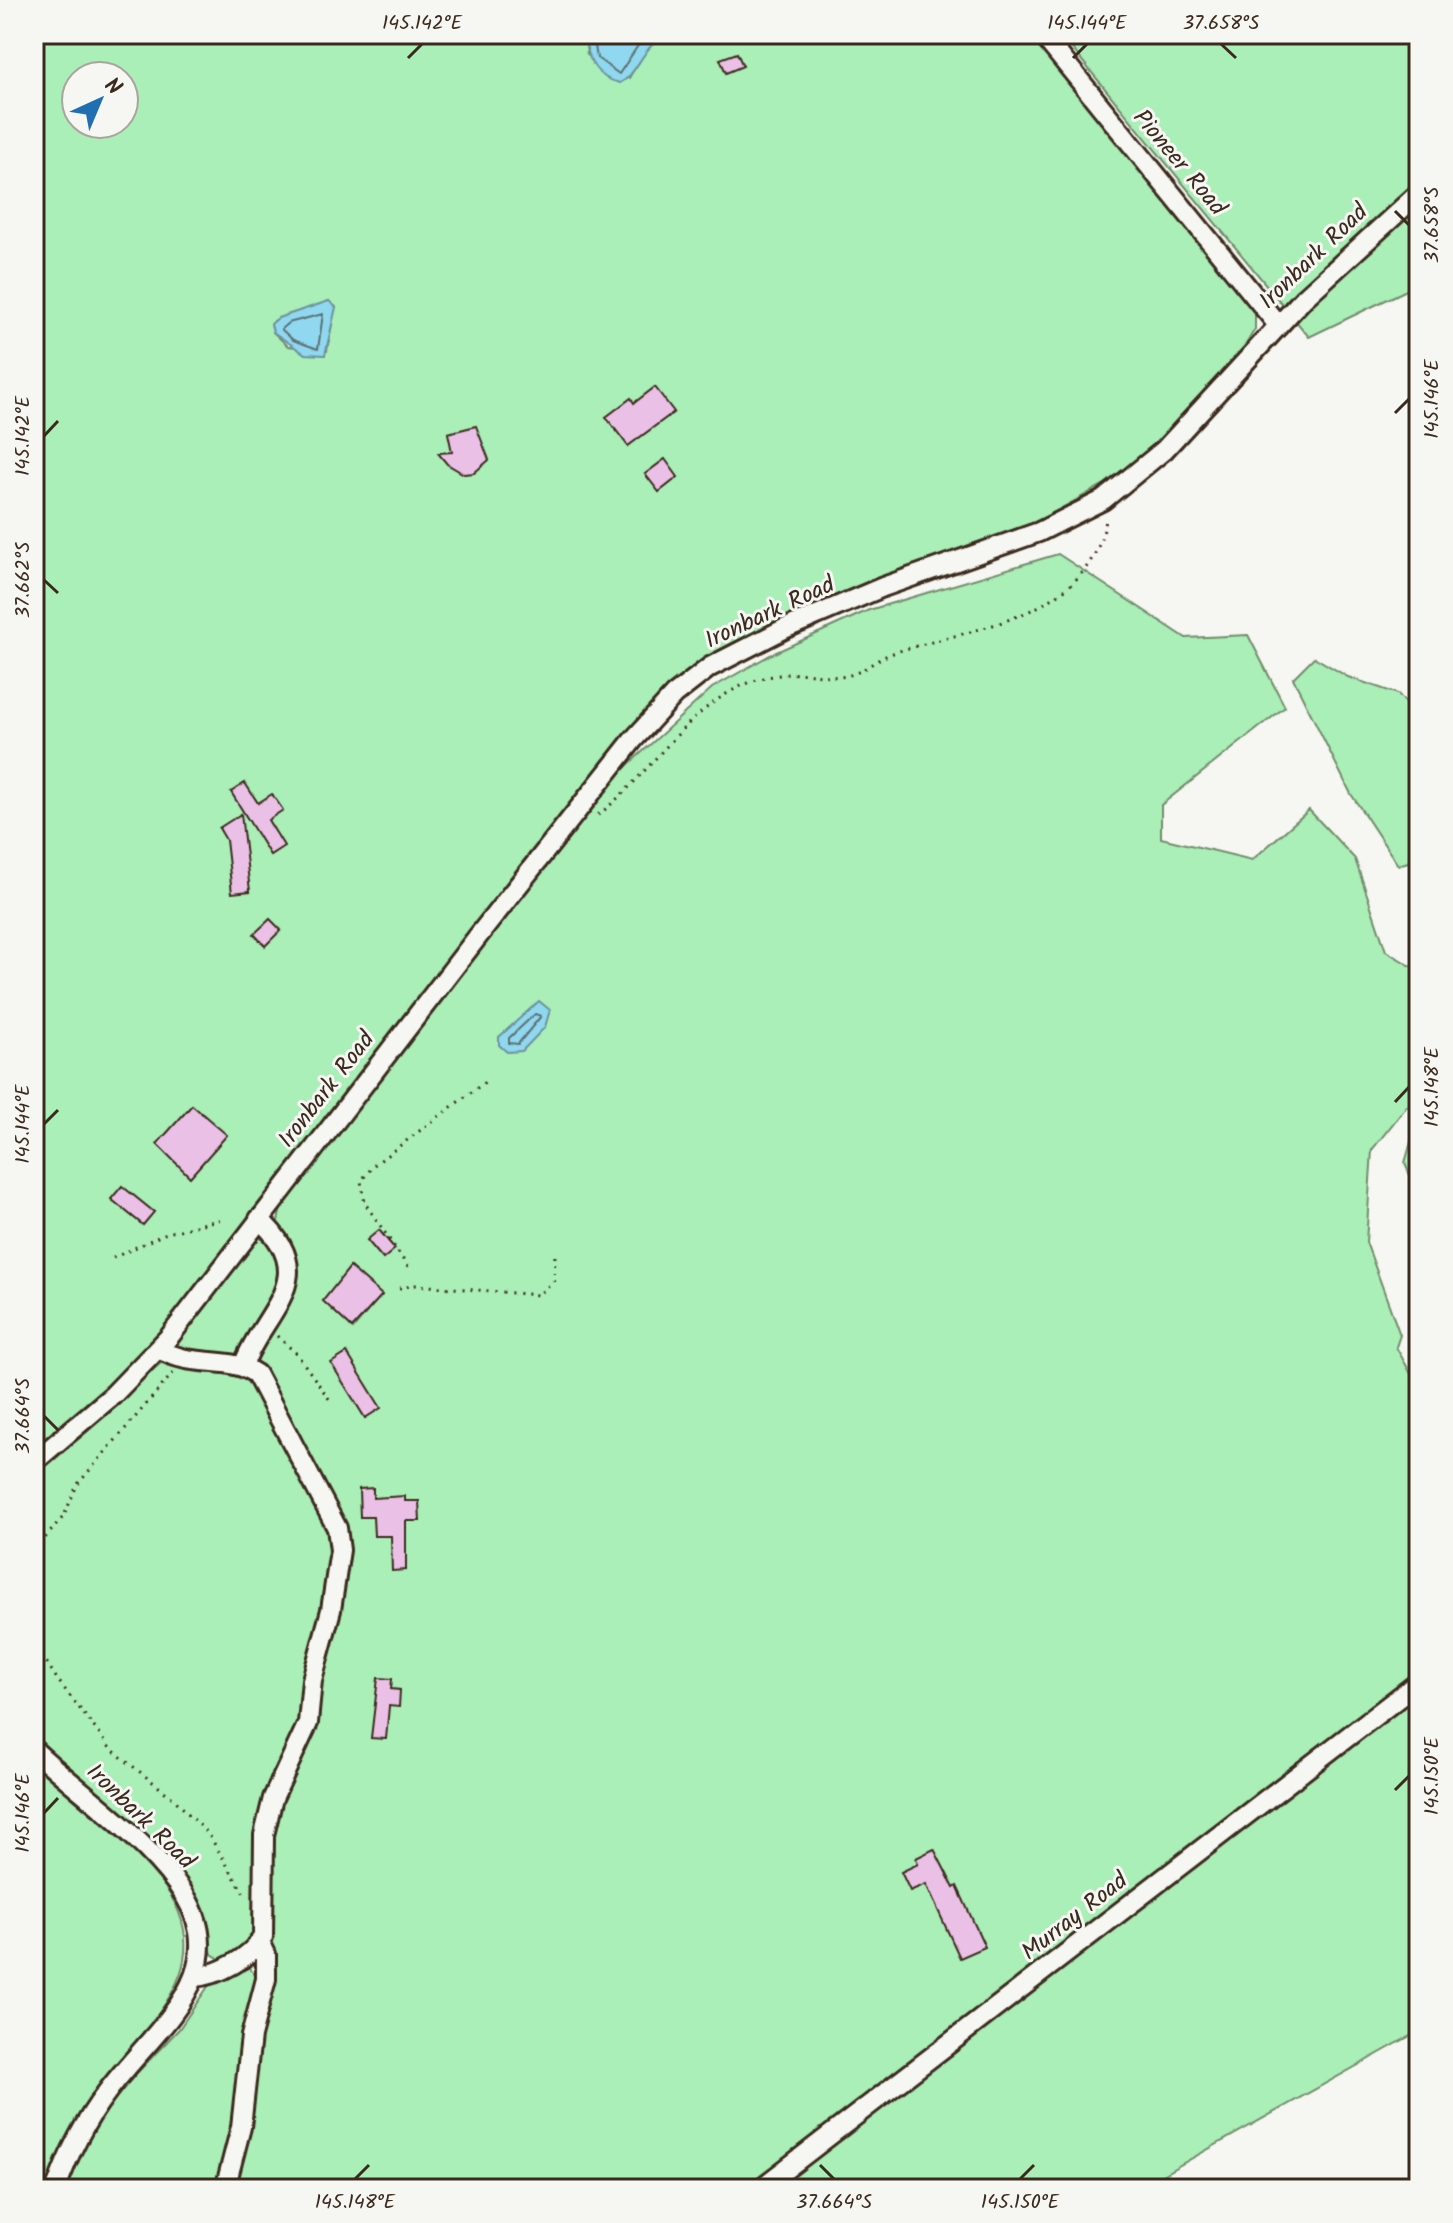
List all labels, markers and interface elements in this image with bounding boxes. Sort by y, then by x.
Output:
text: 145.142°E [382,8,463,40]
text: 145.144°E [1047,8,1128,40]
text: 37.658°S [1183,8,1260,40]
north arrow [60,60,140,140]
text: N [95,70,129,105]
street label: Pioneer Road [1122,101,1236,226]
text: 37.658°S [1417,186,1449,263]
street label: Ironbark Road [1250,194,1379,320]
text: 145.146°E [1417,358,1449,439]
text: 145.142°E [8,395,40,476]
text: 37.662°S [8,541,40,618]
street label: Ironbark Road [698,565,843,660]
street label: Ironbark Road [269,1022,386,1157]
text: 145.148°E [1417,1045,1449,1127]
text: 145.144°E [8,1083,40,1164]
text: 37.664°S [8,1378,40,1454]
text: 145.150°E [1417,1736,1449,1815]
street label: Ironbark Road [76,1754,205,1880]
text: 145.146°E [8,1772,40,1853]
street label: Murray Road [1013,1862,1138,1971]
text: 145.148°E [315,2187,397,2219]
text: 37.664°S [796,2187,872,2219]
text: 145.150°E [981,2187,1060,2219]

